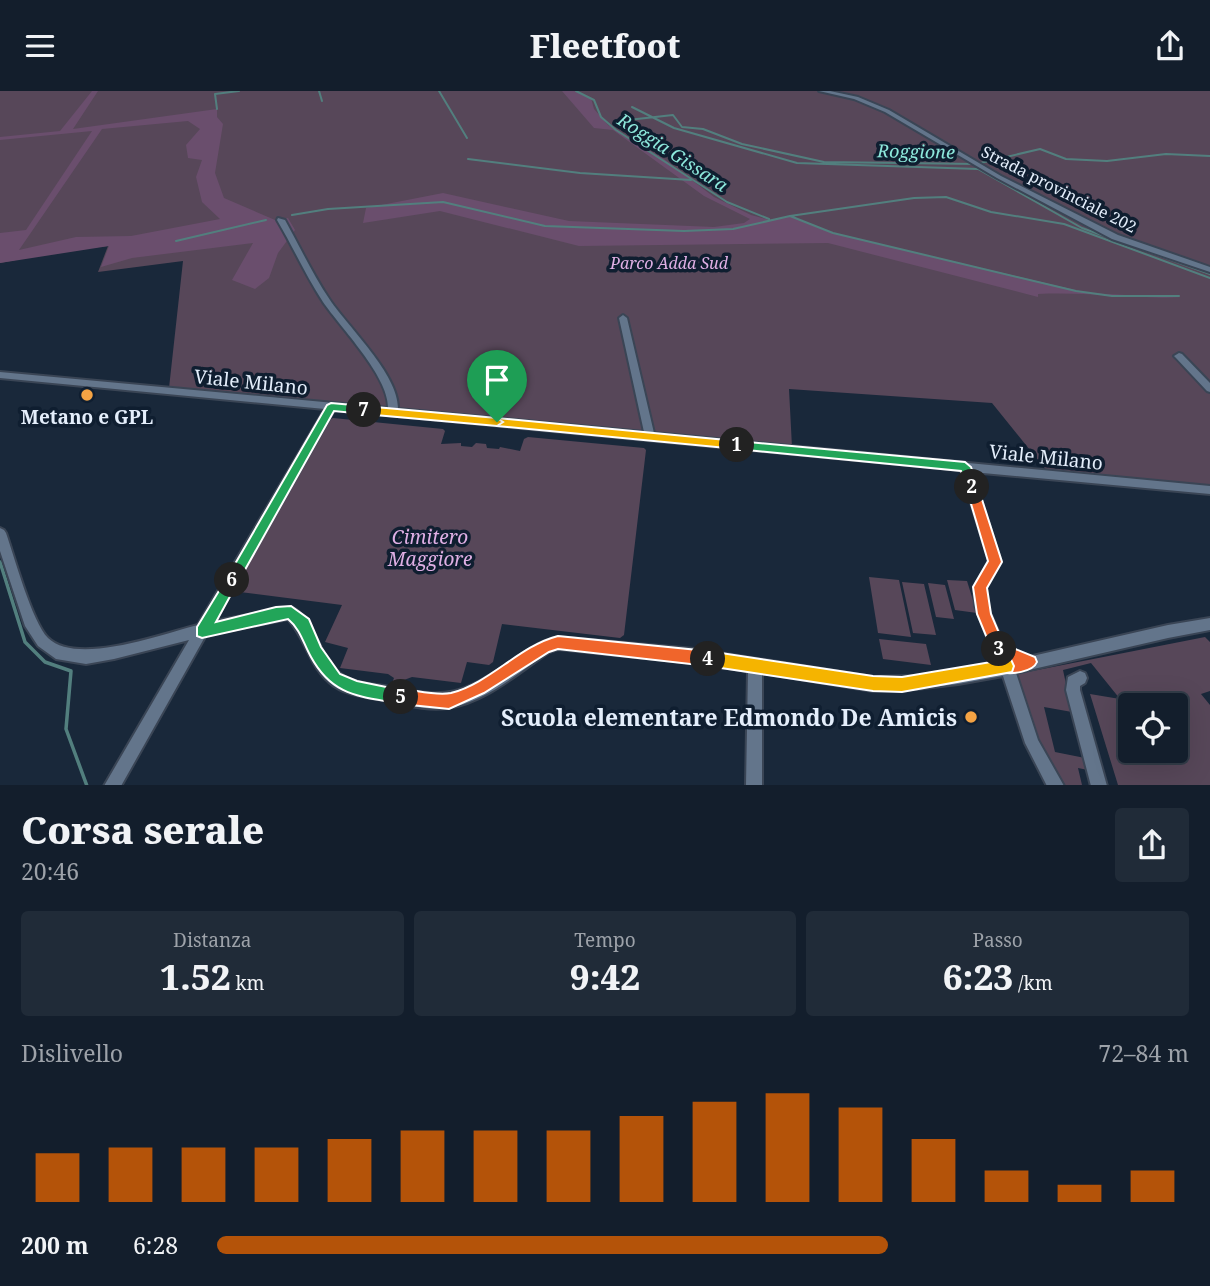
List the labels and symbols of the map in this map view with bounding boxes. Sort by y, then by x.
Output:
water label: Roggia Gissara [612,107,733,197]
water label: Roggione [876,138,955,164]
street label: Strada provinciale 202 [978,140,1140,238]
park label: Parco Adda Sud [609,252,729,274]
pin [467,350,527,422]
street label: Viale Milano [193,363,309,401]
marker: Metano e GPL [79,387,95,403]
pin: 7 [346,393,382,427]
place label: Metano e GPL [21,404,153,430]
pin: 1 [720,427,754,463]
street label: Viale Milano [988,438,1104,476]
pin: 2 [954,469,990,505]
park label: Cimitero Maggiore [387,524,472,572]
pin: 6 [215,563,250,597]
pin: 3 [982,631,1016,667]
pin: 4 [690,641,726,677]
pin: 5 [384,679,418,715]
place label: Scuola elementare Edmondo De Amicis [501,701,957,733]
marker: Scuola elementare Edmondo De Amicis [963,709,979,725]

